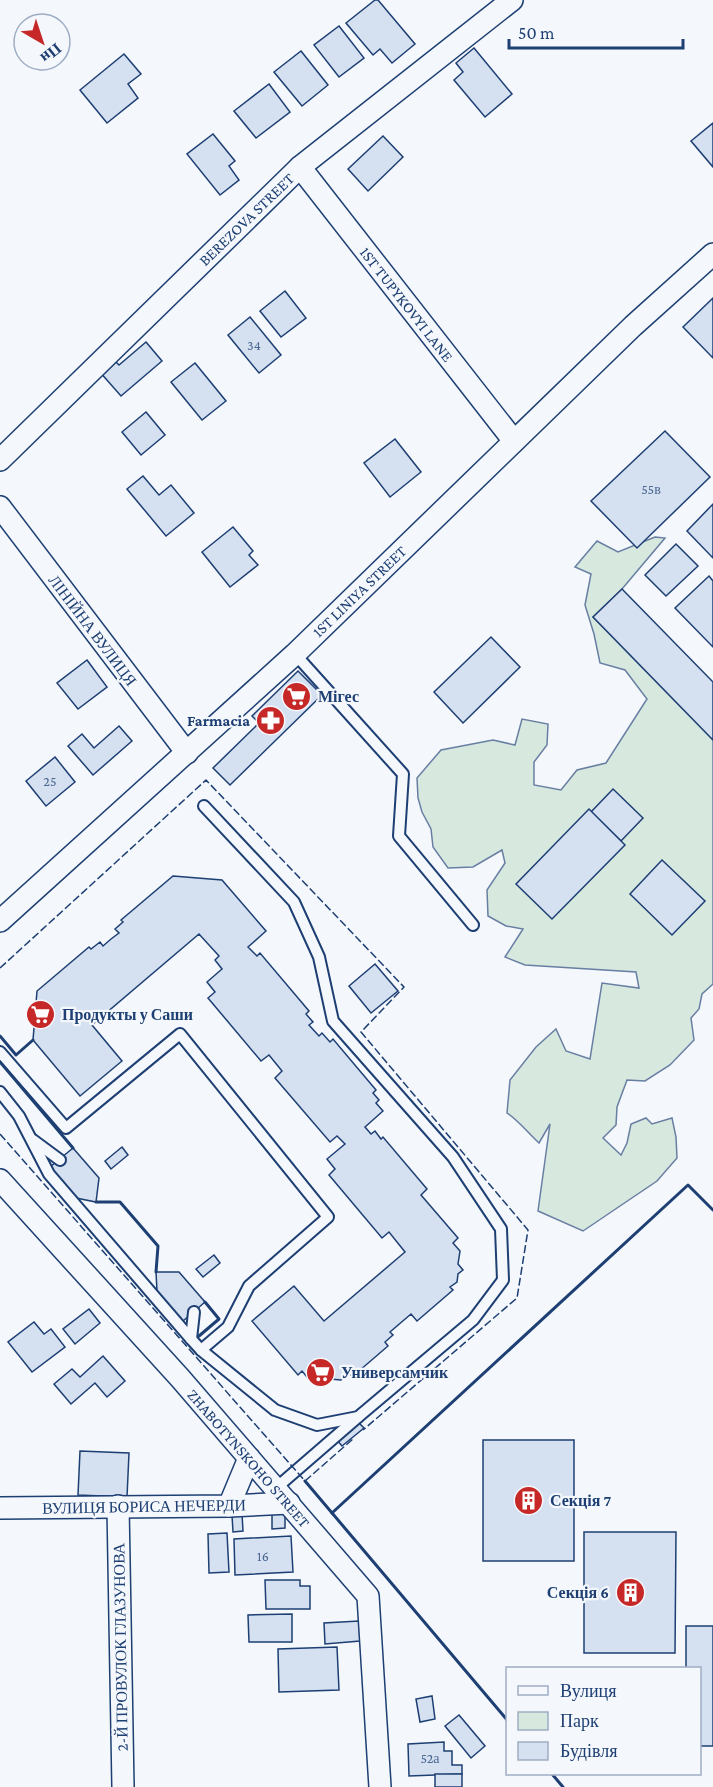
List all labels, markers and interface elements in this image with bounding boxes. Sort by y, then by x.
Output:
north arrow [12,12,72,72]
scale bar [509,12,683,50]
text: 50 m [518,23,555,43]
text: Пн [37,40,65,67]
street label: BEREZOVA STREET [195,170,298,269]
street label: 1ST TUPYKOVYI LANE [357,244,457,365]
house number: 34 [247,337,261,353]
house number: 55в [641,481,661,497]
street label: 1ST LINIYA STREET [309,542,410,640]
street label: ЛІНІЙНА ВУЛИЦЯ [45,571,141,690]
supermarket icon: Мігес [281,680,313,712]
place label: Мігес [318,688,359,705]
pharmacy icon: Farmacia [255,704,287,736]
place label: Farmacia [187,712,250,729]
house number: 25 [43,773,57,789]
supermarket icon: Продукты у Саши [25,998,57,1030]
place label: Продукты у Саши [62,1006,193,1024]
supermarket icon: Универсамчик [304,1356,336,1388]
place label: Универсамчик [341,1364,449,1382]
street label: ZHABOTYNSKOHO STREET [184,1386,313,1531]
building icon: Секція 7 [513,1484,545,1516]
place label: Секція 7 [550,1492,611,1509]
street label: ВУЛИЦЯ БОРИСА НЕЧЕРДИ [42,1496,246,1518]
street label: 2-Й ПРОВУЛОК ГЛАЗУНОВА [109,1542,131,1751]
house number: 16 [257,1548,269,1564]
building icon: Секція 6 [614,1576,646,1608]
place label: Секція 6 [547,1584,609,1601]
legend [506,1667,701,1775]
text: Вулиця [560,1681,617,1701]
text: Парк [560,1711,599,1731]
text: Будівля [560,1741,617,1761]
house number: 52а [420,1750,440,1766]

